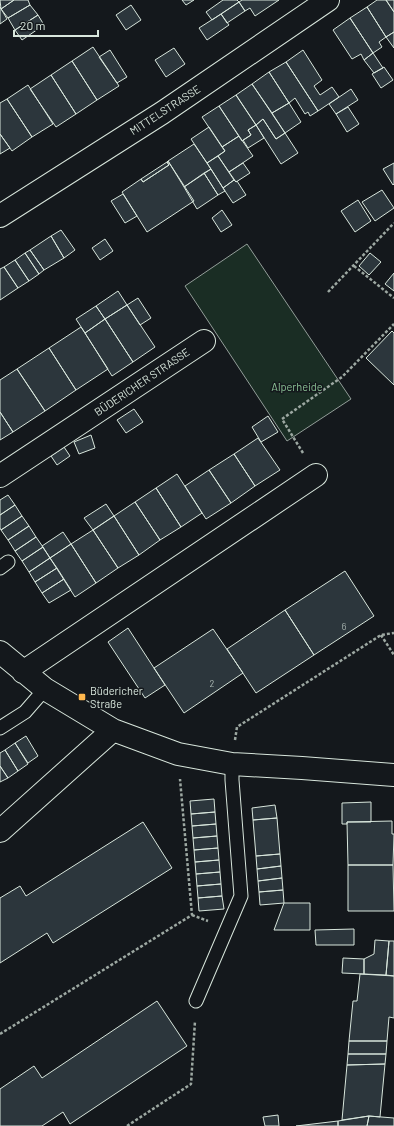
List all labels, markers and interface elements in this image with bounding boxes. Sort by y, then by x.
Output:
scale bar [14,12,98,38]
text: 20 m [20,18,46,32]
street label: MITTELSTRASSE [127,82,203,137]
street label: BÜDERICHER STRASSE [91,344,192,418]
park label: Alperheide [271,380,323,393]
house number: 6 [342,621,347,632]
house number: 2 [210,678,215,689]
place label: Büdericher Straße [90,684,143,710]
marker: Büdericher Straße [77,692,87,702]

